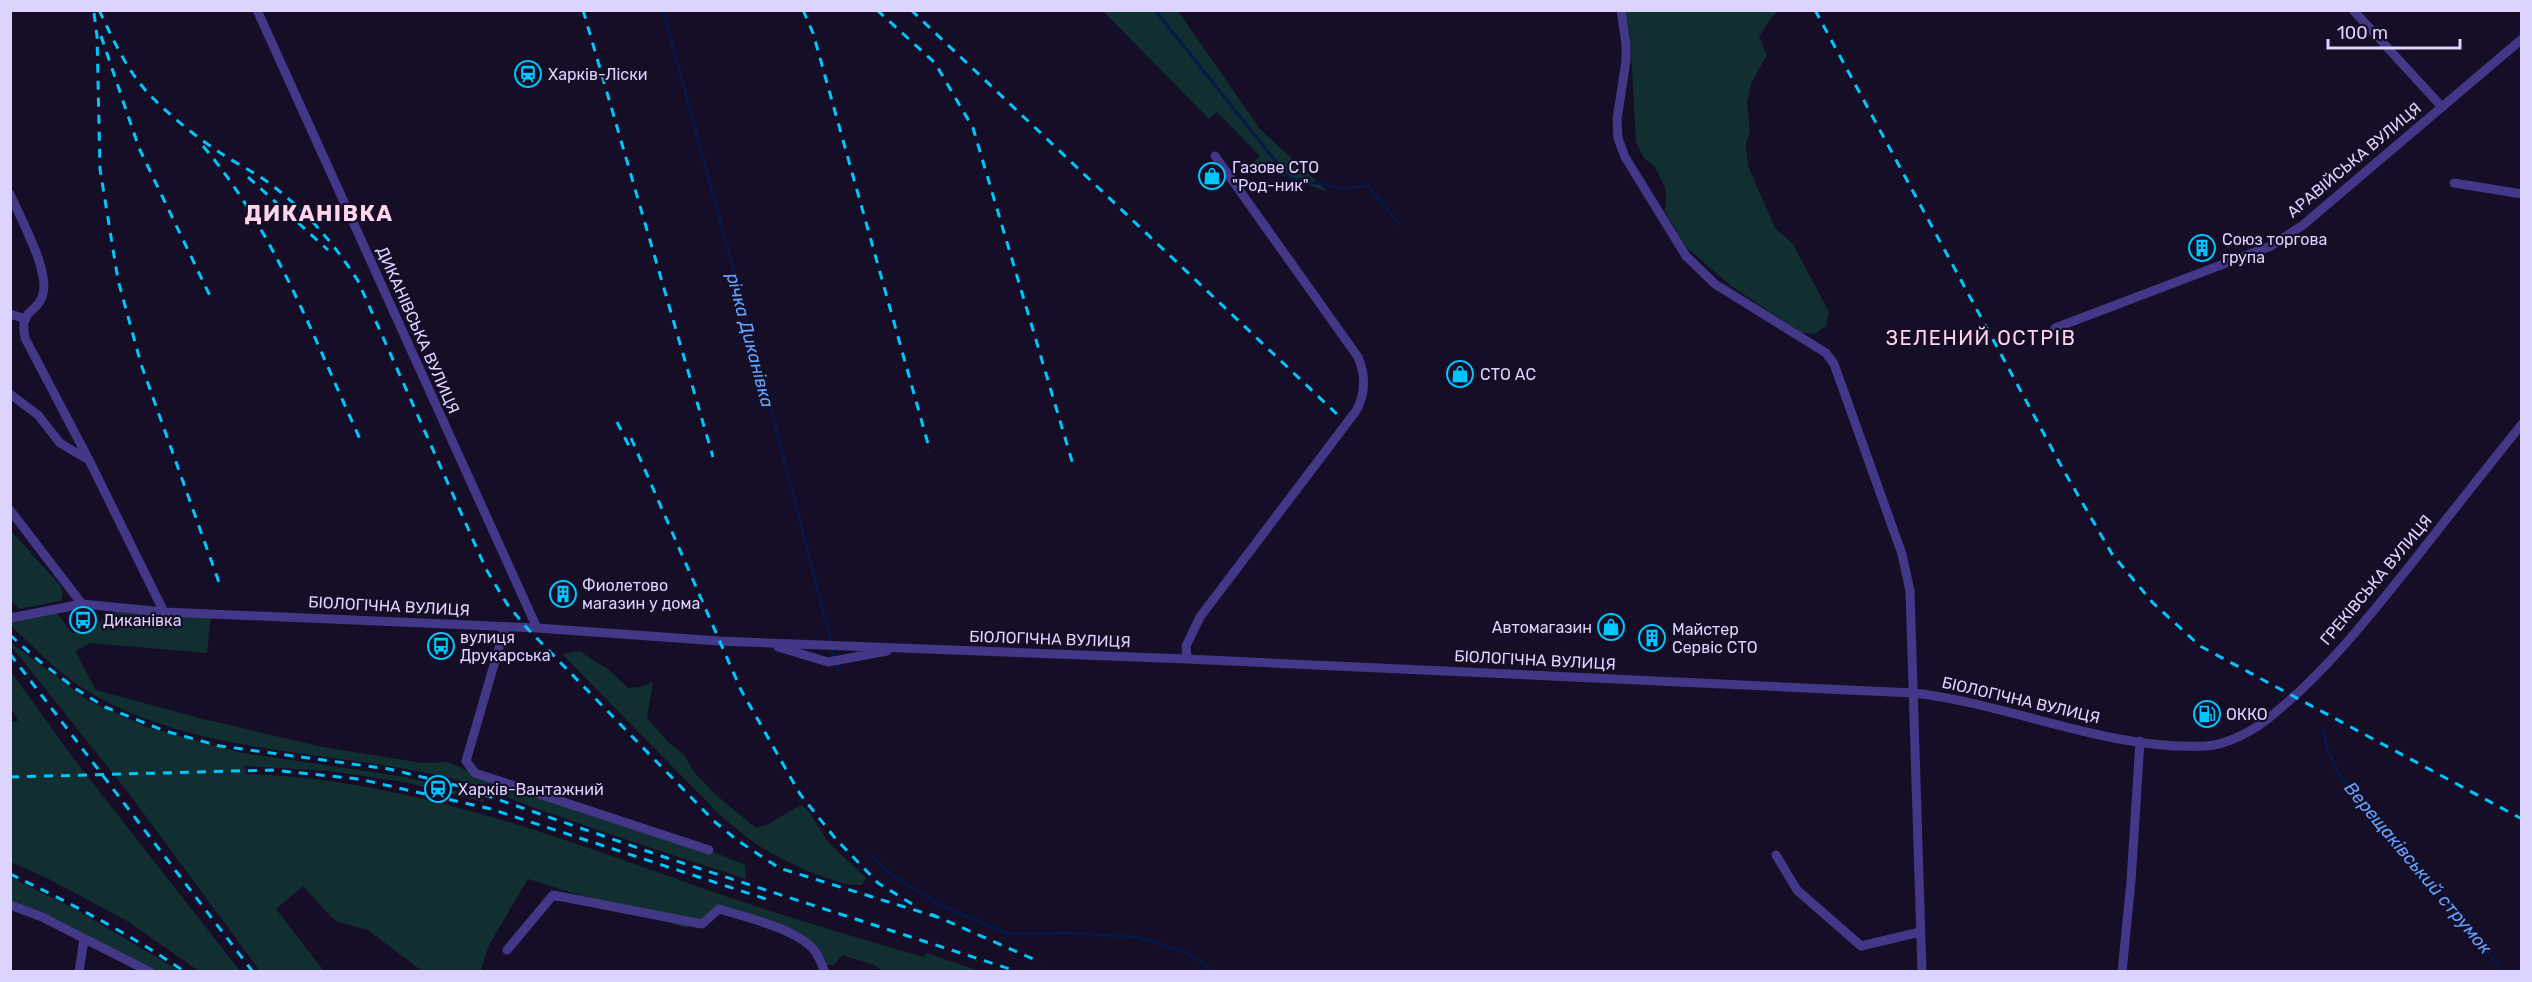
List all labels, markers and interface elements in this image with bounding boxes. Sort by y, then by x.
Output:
scale bar [2328,12,2460,50]
text: 100 m [2337,22,2388,44]
station icon: Харків-Ліски [513,59,543,89]
place label: Харків-Ліски [548,65,648,84]
street label: АРАВІЙСЬКА ВУЛИЦЯ [2283,98,2425,222]
place label: Газове СТО "Род-ник" [1232,158,1319,195]
shop icon: Газове СТО "Род-ник" [1197,161,1227,191]
district label: ДИКАНІВКА [244,200,394,227]
place label: Союз торгова група [2222,230,2327,267]
building icon: Союз торгова група [2187,233,2217,263]
street label: ДИКАНІВСЬКА ВУЛИЦЯ [373,244,463,416]
water label: річка Диканівка [721,270,779,410]
district label: ЗЕЛЕНИЙ ОСТРІВ [1886,326,2076,350]
shop icon: СТО АС [1445,359,1475,389]
place label: СТО АС [1480,365,1536,384]
street label: ГРЕКІВСЬКА ВУЛИЦЯ [2316,511,2436,649]
place label: Фиолетово магазин у дома [582,576,700,613]
building icon: Фиолетово магазин у дома [548,579,578,609]
street label: БІОЛОГІЧНА ВУЛИЦЯ [308,592,470,620]
bus stop icon: Диканівка [68,605,98,635]
place label: Диканівка [103,611,181,630]
shop icon: Автомагазин [1596,612,1626,642]
place label: Автомагазин [1492,618,1592,637]
place label: Майстер Сервіс СТО [1672,620,1758,657]
building icon: Майстер Сервіс СТО [1637,623,1667,653]
street label: БІОЛОГІЧНА ВУЛИЦЯ [969,627,1131,651]
place label: вулиця Друкарська [460,628,551,665]
bus stop icon: вулиця Друкарська [426,631,456,661]
street label: БІОЛОГІЧНА ВУЛИЦЯ [1454,646,1616,674]
street label: БІОЛОГІЧНА ВУЛИЦЯ [1940,673,2102,727]
fuel station icon: ОККО [2192,699,2222,729]
place label: ОККО [2226,705,2268,724]
station icon: Харків-Вантажний [423,774,453,804]
water label: Верещаківський струмок [2339,777,2497,959]
place label: Харків-Вантажний [458,780,604,799]

